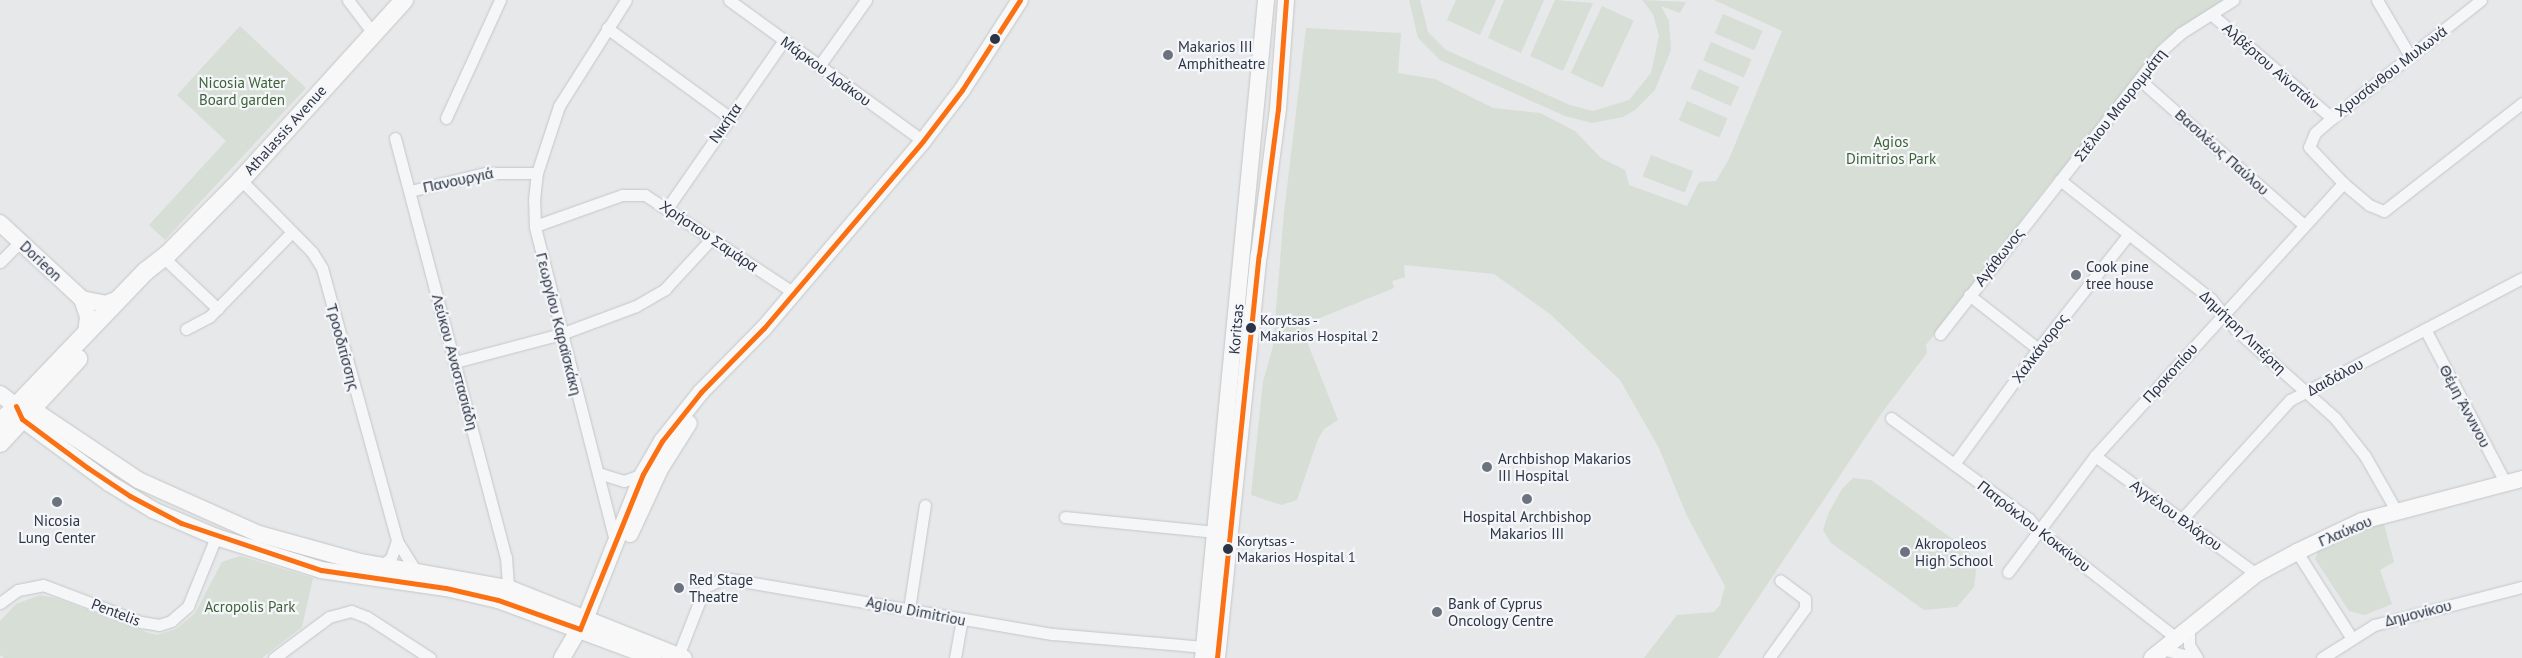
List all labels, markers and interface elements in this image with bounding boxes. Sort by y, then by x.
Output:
street label: Αλβέρτου Αϊνστάιν [2219,19,2323,113]
street label: Χρυσάνθου Μυλωνά [2332,22,2450,120]
street label: Μάρκου Δράκου [777,32,875,110]
unlabelled marker [990,34,1000,44]
place label: Makarios III Amphitheatre [1178,37,1265,72]
street label: Στέλιου Μαυρομμάτη [2070,45,2170,165]
marker: Makarios III Amphitheatre [1162,49,1174,61]
park label: Nicosia Water Board garden [198,73,286,108]
street label: Athalassis Avenue [240,81,330,179]
street label: Νικήτα [705,100,745,146]
street label: Βασιλέως Παύλου [2171,105,2273,199]
park label: Agios Dimitrios Park [1846,132,1936,167]
street label: Πανουργιά [421,164,495,196]
street label: Χρήστου Σαμάρα [657,197,761,275]
street label: Αγάθωνος [1971,224,2027,290]
street label: Dorieon [16,237,66,285]
street label: Γεωργίου Καραϊσκάκη [533,251,585,397]
place label: Cook pine tree house [2086,257,2154,292]
marker: Cook pine tree house [2070,269,2082,281]
street label: Δημήτρη Λιπέρτη [2196,286,2290,378]
street label: Λεύκου Αναστασιάδη [428,292,482,432]
street label: Τροοδιτίσσης [323,301,363,393]
street label: Koritsas [1225,303,1247,355]
street label: Χαλκάνορος [2008,310,2072,386]
place label: Korytsas - Makarios Hospital 2 [1260,312,1379,344]
marker: Korytsas - Makarios Hospital 2 [1246,323,1256,333]
street label: Προκοπίου [2139,340,2201,406]
street label: Δαιδάλου [2304,355,2366,399]
street label: Θέμη Άννινου [2436,362,2494,450]
place label: Archbishop Makarios III Hospital [1498,449,1631,484]
marker: Archbishop Makarios III Hospital [1480,460,1494,474]
street label: Πατρόκλου Κοκκίνου [1974,476,2094,576]
street label: Αγγέλου Βλάχου [2127,476,2225,554]
marker: Hospital Archbishop Makarios III [1521,493,1533,505]
marker: Nicosia Lung Center [50,495,64,509]
place label: Hospital Archbishop Makarios III [1462,507,1592,542]
place label: Nicosia Lung Center [18,511,96,546]
street label: Γλαύκου [2316,512,2374,550]
place label: Korytsas - Makarios Hospital 1 [1237,533,1356,566]
place label: Akropoleos High School [1915,534,1993,569]
marker: Korytsas - Makarios Hospital 1 [1223,544,1233,554]
marker: Akropoleos High School [1899,546,1911,558]
place label: Red Stage Theatre [689,570,753,605]
marker: Red Stage Theatre [673,582,685,594]
street label: Agiou Dimitriou [865,593,967,629]
street label: Pentelis [89,594,143,630]
place label: Bank of Cyprus Oncology Centre [1448,594,1554,629]
street label: Δημονίκου [2383,596,2453,630]
park label: Acropolis Park [205,598,295,616]
marker: Bank of Cyprus Oncology Centre [1430,605,1444,619]

